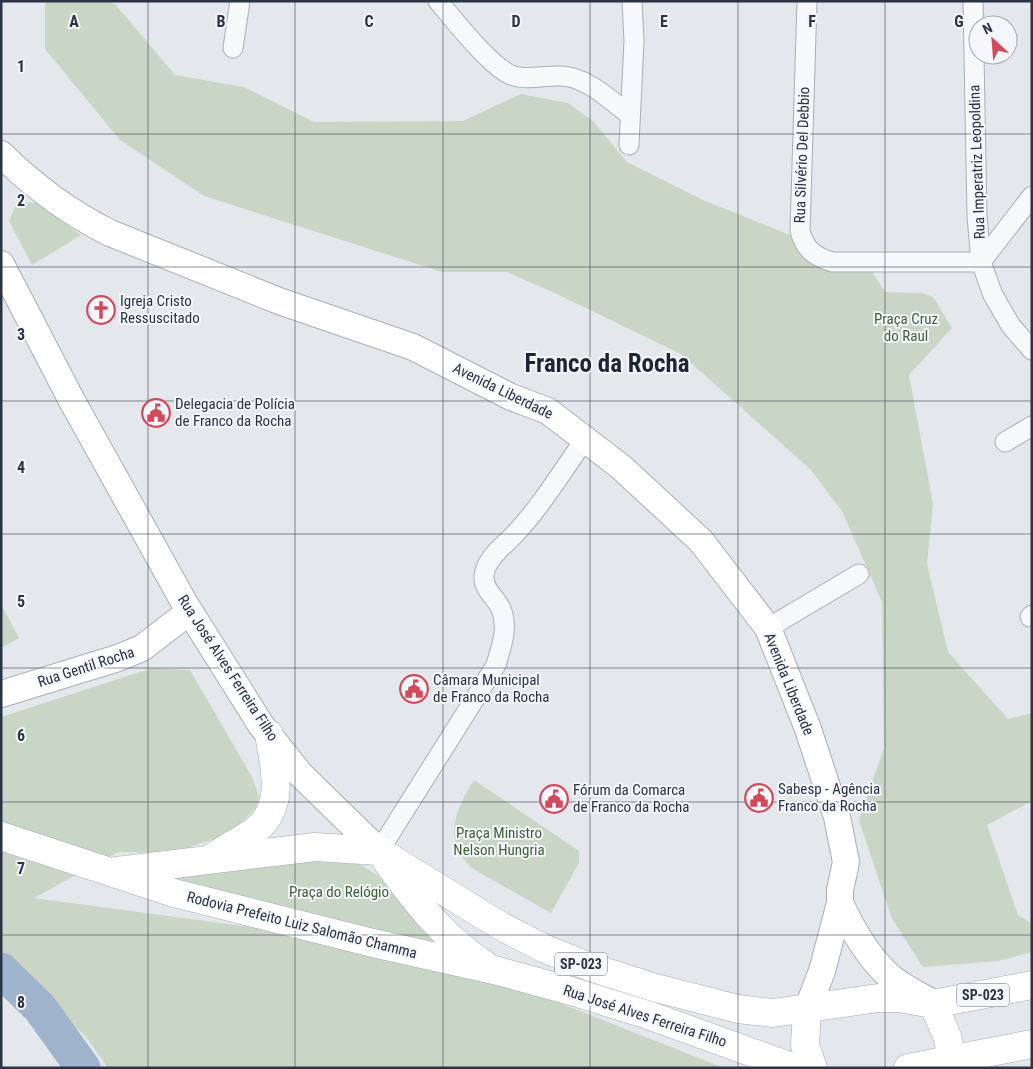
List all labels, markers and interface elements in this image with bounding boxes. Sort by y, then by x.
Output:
text: A [69,12,79,31]
text: B [217,12,226,31]
text: C [364,12,374,31]
text: D [511,12,521,31]
text: E [660,12,668,31]
text: F [808,12,816,31]
text: G [954,12,964,31]
north arrow [968,15,1018,65]
text: N [980,19,995,37]
text: 1 [17,57,25,76]
street label: Rua Imperatriz Leopoldina [965,84,989,240]
street label: Rua Silvério Del Debbio [791,86,813,224]
text: 2 [17,191,25,210]
place label: Igreja Cristo Ressuscitado [120,292,200,327]
church icon: Igreja Cristo Ressuscitado [86,295,116,325]
park label: Praça Cruz do Raul [874,310,938,345]
text: 3 [17,325,25,344]
district label: Franco da Rocha [524,349,690,378]
street label: Avenida Liberdade [450,359,556,423]
place label: Delegacia de Polícia de Franco da Rocha [175,395,295,430]
public building icon: Delegacia de Polícia de Franco da Rocha [141,398,171,428]
text: 4 [17,458,25,477]
street label: Rua José Alves Ferreira Filho [174,591,282,745]
text: 5 [17,592,25,611]
street label: Avenida Liberdade [760,630,818,738]
street label: Rua Gentil Rocha [35,643,137,691]
place label: Câmara Municipal de Franco da Rocha [433,671,549,706]
public building icon: Câmara Municipal de Franco da Rocha [399,674,429,704]
text: 6 [17,726,25,745]
place label: Sabesp - Agência Franco da Rocha [778,780,880,815]
place label: Fórum da Comarca de Franco da Rocha [573,781,689,816]
public building icon: Sabesp - Agência Franco da Rocha [744,783,774,813]
public building icon: Fórum da Comarca de Franco da Rocha [539,784,569,814]
park label: Praça Ministro Nelson Hungria [453,824,545,859]
text: 7 [17,859,25,878]
park label: Praça do Relógio [289,883,389,901]
street label: Rodovia Prefeito Luiz Salomão Chamma [185,888,419,962]
road number: SP-023 [555,952,607,976]
street label: Rua José Alves Ferreira Filho [561,981,729,1051]
road number: SP-023 [957,984,1009,1006]
text: 8 [17,993,25,1012]

